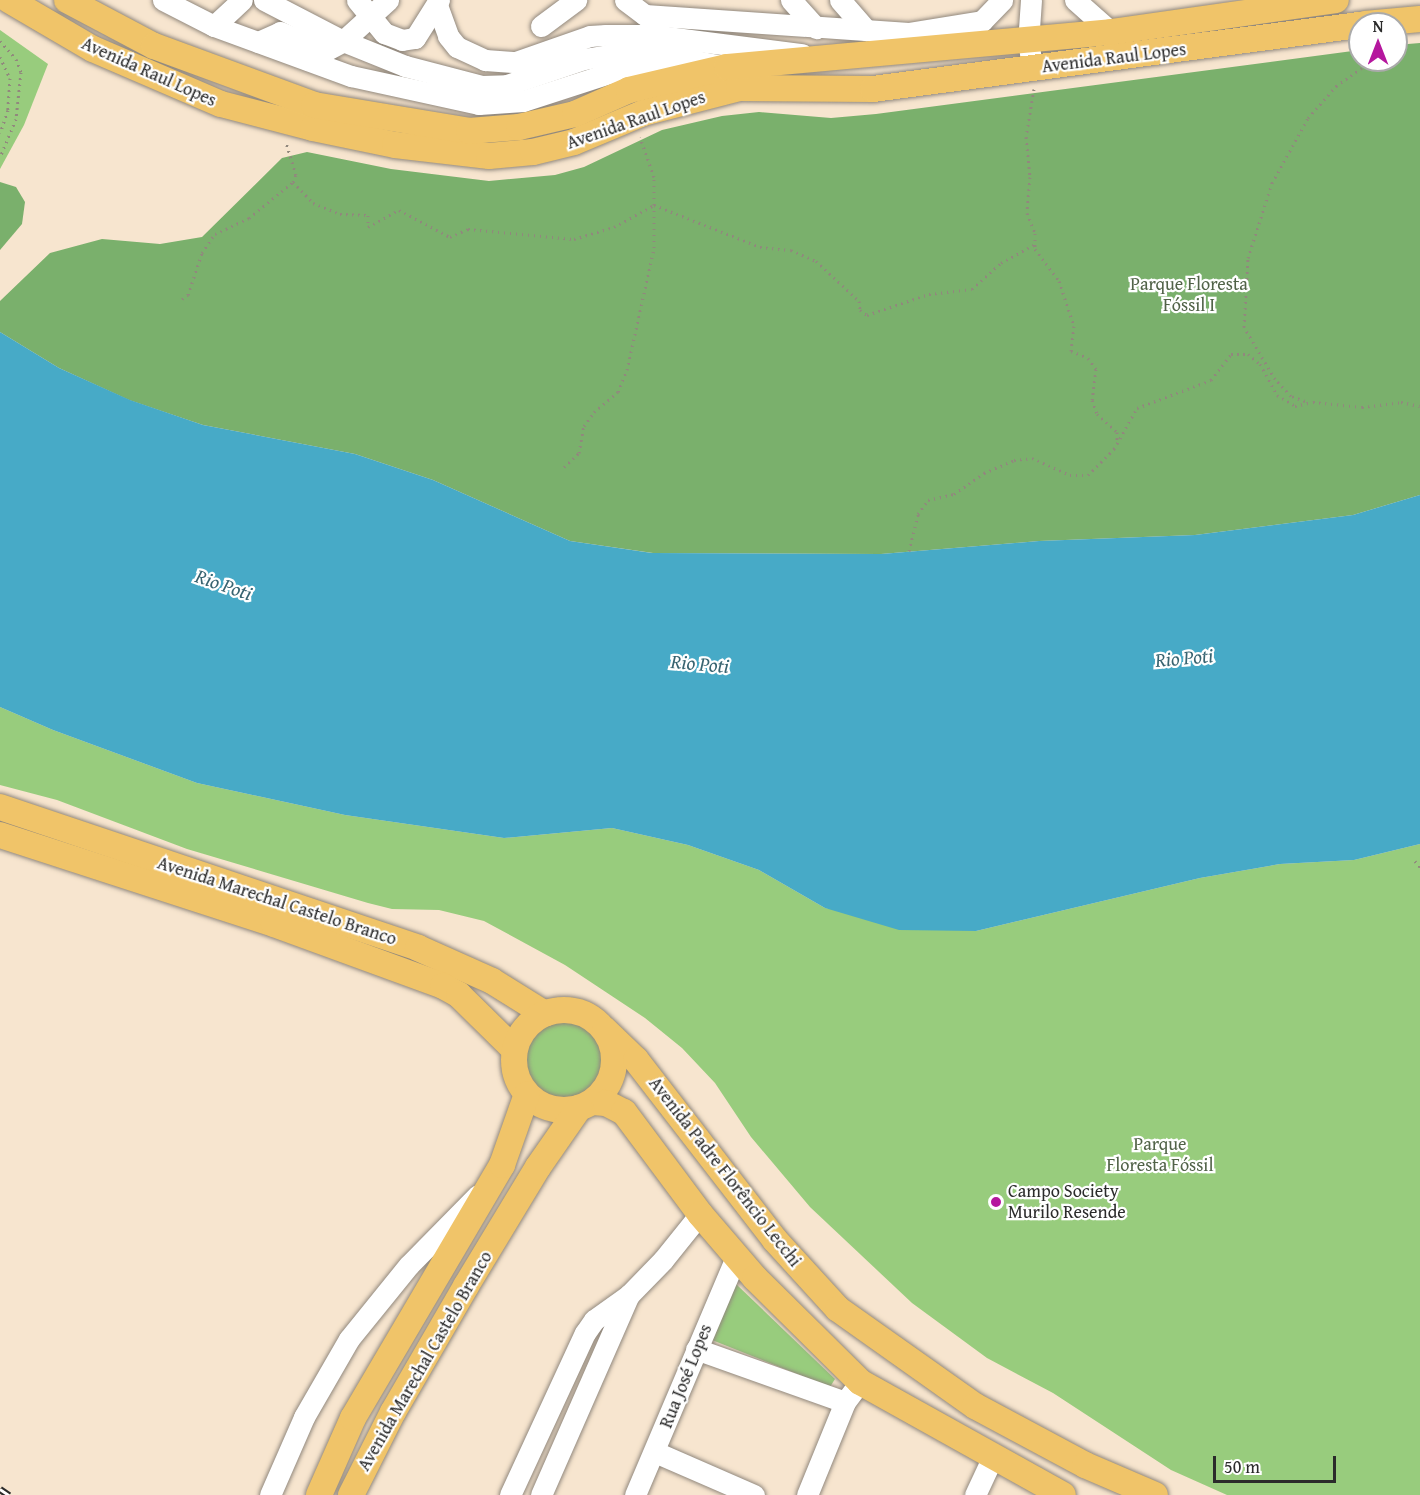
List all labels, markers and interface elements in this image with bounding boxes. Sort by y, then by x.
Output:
north arrow [1348,12,1408,72]
text: N [1373,14,1383,38]
street label: Avenida Raul Lopes [78,33,220,111]
street label: Avenida Raul Lopes [1041,38,1187,78]
street label: Avenida Raul Lopes [564,86,708,154]
park label: Parque Floresta Fóssil I [1130,274,1248,316]
water label: Rio Poti [193,563,255,605]
water label: Rio Poti [1154,643,1214,671]
water label: Rio Poti [670,649,730,677]
street label: Avenida Marechal Castelo Branco [155,852,399,950]
street label: Avenida Padre Florêncio Lecchi [644,1073,806,1271]
park label: Parque Floresta Fóssil [1107,1134,1213,1176]
place label: Campo Society Murilo Resende [1008,1181,1126,1224]
marker: Campo Society Murilo Resende [989,1195,1003,1209]
street label: Avenida Marechal Castelo Branco [353,1247,497,1475]
street label: Rua José Lopes [655,1321,717,1431]
scale bar [1216,1444,1339,1482]
text: 50 m [1224,1453,1260,1480]

